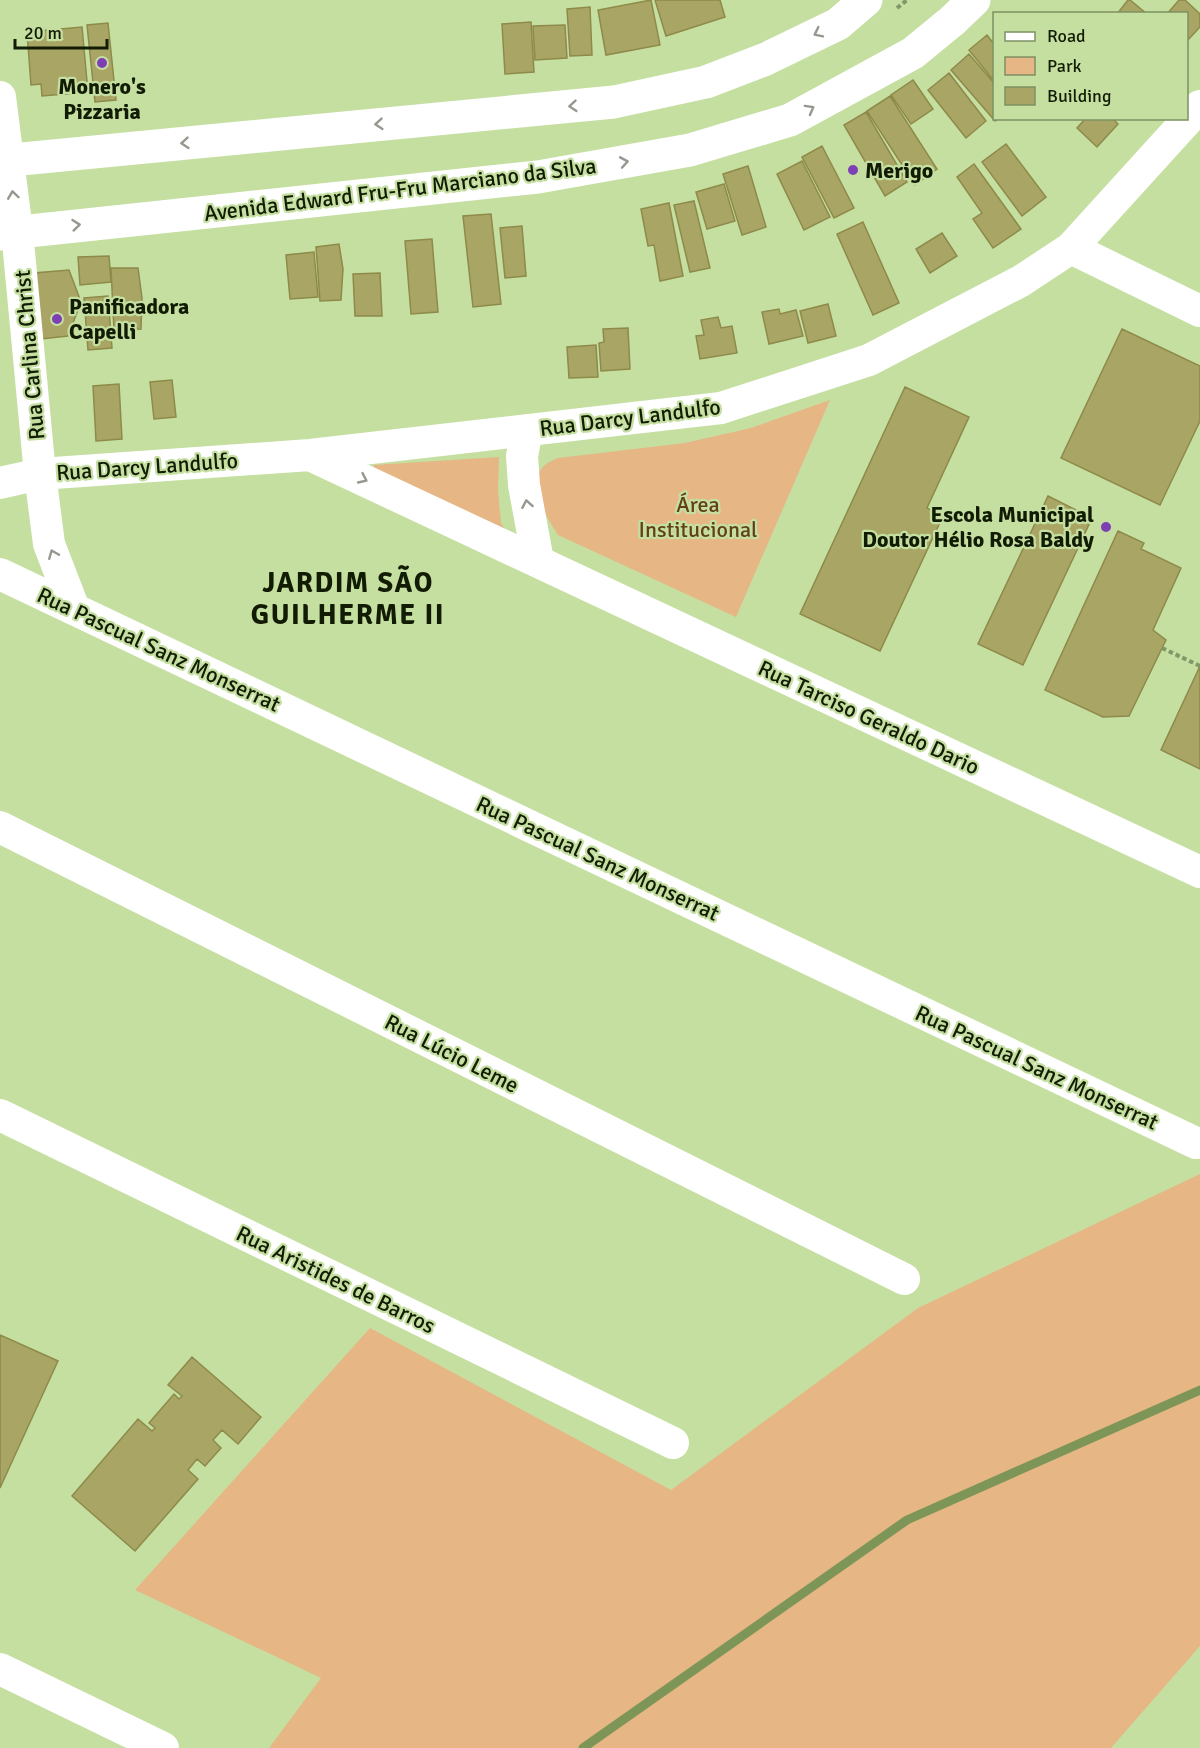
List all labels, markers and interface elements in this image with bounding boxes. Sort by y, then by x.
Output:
scale bar [15,12,106,50]
legend [993,12,1188,120]
text: 20 m [24,22,62,44]
text: Road [1047,25,1086,47]
one-way arrow [814,26,825,38]
text: Park [1047,55,1082,77]
marker: Monero's Pizzaria [95,56,109,70]
place label: Monero's Pizzaria [58,73,146,125]
text: Building [1047,85,1111,107]
one-way arrow [569,99,578,112]
one-way arrow [804,105,815,116]
one-way arrow [374,117,384,130]
one-way arrow [180,136,189,149]
street label: Avenida Edward Fru-Fru Marciano da Silva [202,152,598,227]
one-way arrow [618,156,628,169]
place label: Merigo [865,157,933,184]
marker: Merigo [846,163,860,177]
one-way arrow [7,191,19,200]
one-way arrow [71,219,80,232]
street label: Rua Carlina Christ [9,269,50,441]
place label: Panificadora Capelli [69,293,189,345]
marker: Panificadora Capelli [50,312,64,326]
street label: Rua Darcy Landulfo [538,393,722,442]
street label: Rua Darcy Landulfo [55,447,239,486]
one-way arrow [356,472,367,484]
park label: Área Institucional [638,491,758,543]
one-way arrow [521,499,534,509]
place label: Escola Municipal Doutor Hélio Rosa Baldy [862,501,1094,553]
marker: Escola Municipal Doutor Hélio Rosa Baldy [1099,520,1113,534]
one-way arrow [48,549,60,560]
district label: JARDIM SÃO GUILHERME II [251,565,445,632]
street label: Rua Pascual Sanz Monserrat [33,581,285,718]
street label: Rua Tarciso Geraldo Dario [754,654,984,781]
street label: Rua Pascual Sanz Monserrat [472,790,724,927]
street label: Rua Pascual Sanz Monserrat [911,999,1163,1136]
street label: Rua Lúcio Leme [380,1008,523,1099]
street label: Rua Aristides de Barros [232,1220,440,1339]

